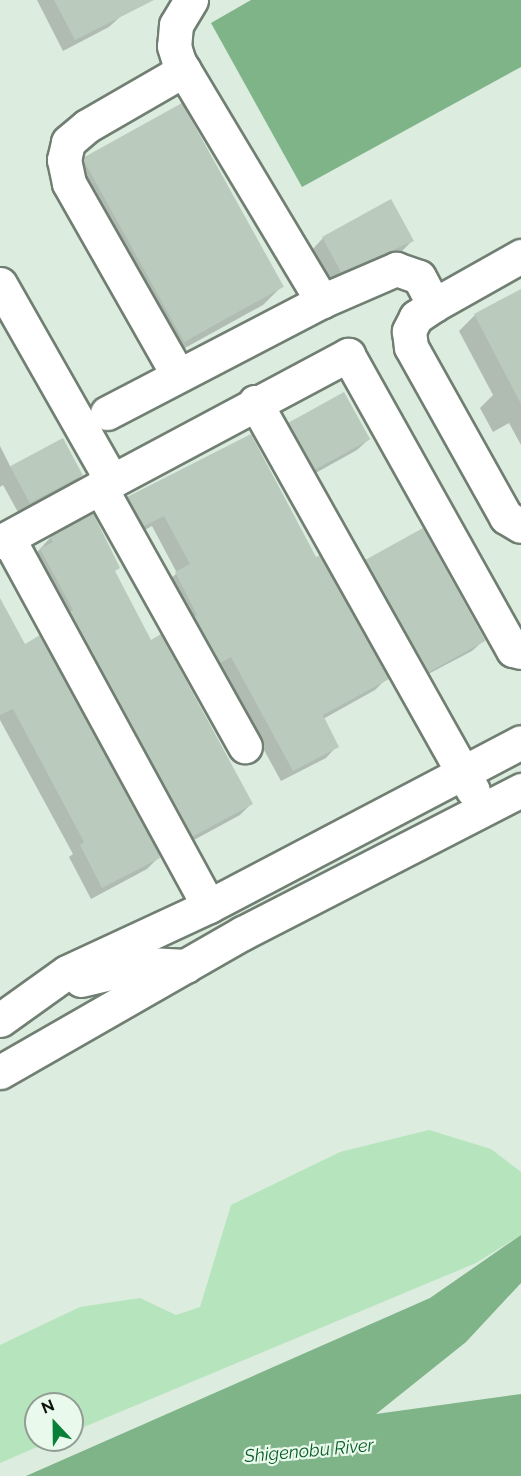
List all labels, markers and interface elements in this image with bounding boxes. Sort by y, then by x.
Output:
north arrow [24,1392,84,1452]
text: N [39,1396,57,1418]
water label: Shigenobu River [243,1435,375,1467]

